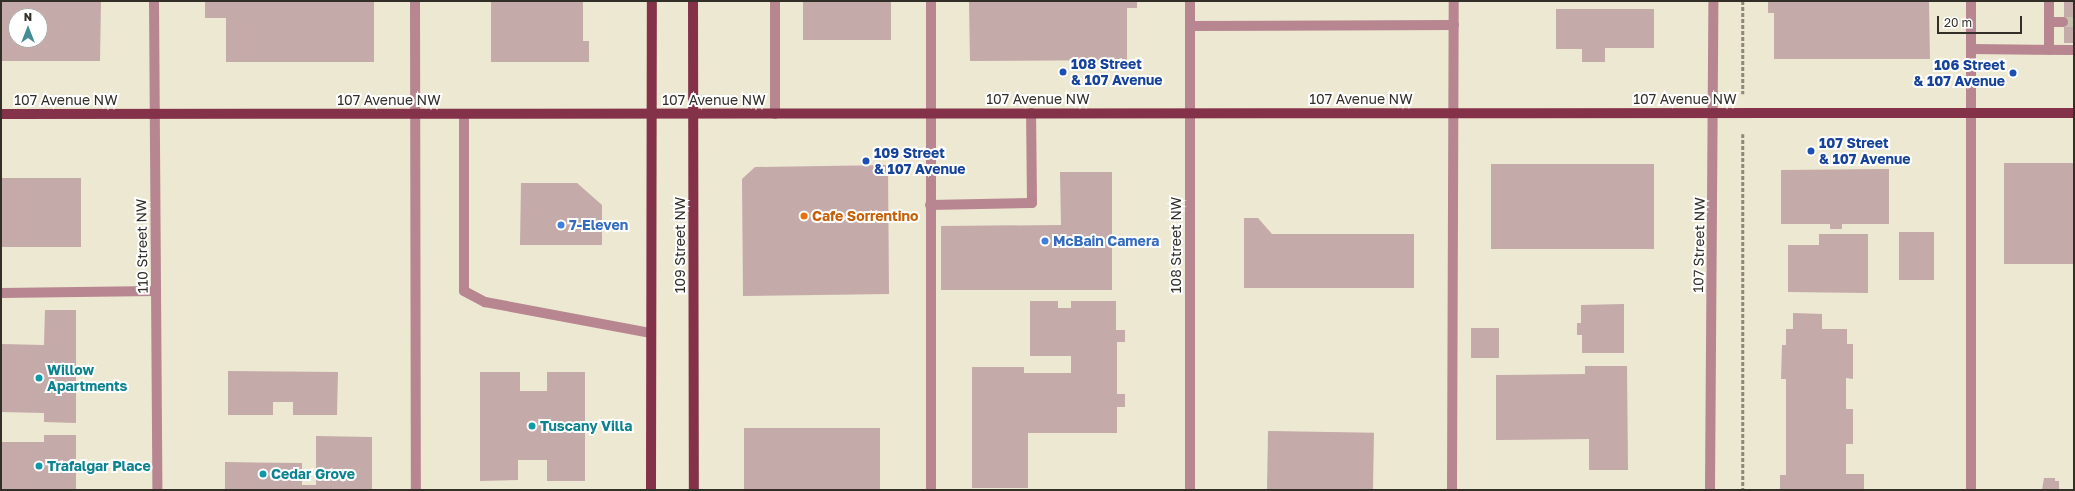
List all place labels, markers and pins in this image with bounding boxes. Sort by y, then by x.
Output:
place label: 108 Street & 107 Avenue [1071,56,1162,88]
place label: 106 Street & 107 Avenue [1914,57,2005,90]
marker: 108 Street & 107 Avenue [1058,67,1068,77]
marker: 106 Street & 107 Avenue [2008,68,2018,78]
place label: 107 Street & 107 Avenue [1819,135,1910,168]
place label: 109 Street & 107 Avenue [874,145,965,178]
marker: 107 Street & 107 Avenue [1806,146,1816,156]
marker: 109 Street & 107 Avenue [861,156,871,166]
place label: Cafe Sorrentino [812,208,918,224]
marker: Cafe Sorrentino [799,211,809,221]
place label: 7-Eleven [569,217,628,233]
marker: 7-Eleven [556,220,566,230]
place label: McBain Camera [1053,233,1159,249]
marker: McBain Camera [1040,236,1050,246]
place label: Willow Apartments [47,362,127,394]
marker: Willow Apartments [34,373,44,383]
place label: Tuscany Villa [540,418,632,434]
marker: Tuscany Villa [527,421,537,431]
place label: Trafalgar Place [47,458,151,474]
marker: Trafalgar Place [34,461,44,471]
place label: Cedar Grove [271,466,355,482]
marker: Cedar Grove [258,469,268,479]

